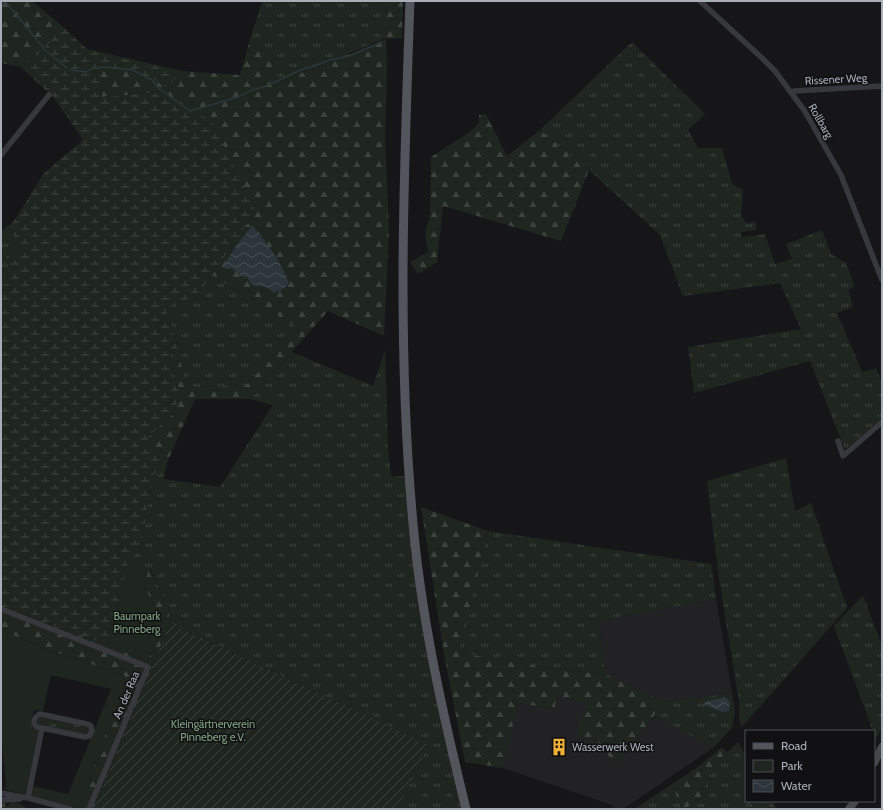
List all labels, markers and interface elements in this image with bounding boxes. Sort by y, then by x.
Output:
street label: Rissener Weg [804,70,868,88]
street label: Rollbarg [805,101,837,141]
park label: Baumpark Pinneberg [113,609,161,636]
street label: An der Raa [110,668,143,721]
park label: Kleingärtnerverein Pinneberg e.V. [171,717,255,744]
legend [745,730,875,802]
building icon: Wasserwerk West [549,737,569,757]
text: Road [781,738,807,753]
place label: Wasserwerk West [572,740,654,754]
text: Park [781,758,803,773]
text: Water [781,778,812,793]

